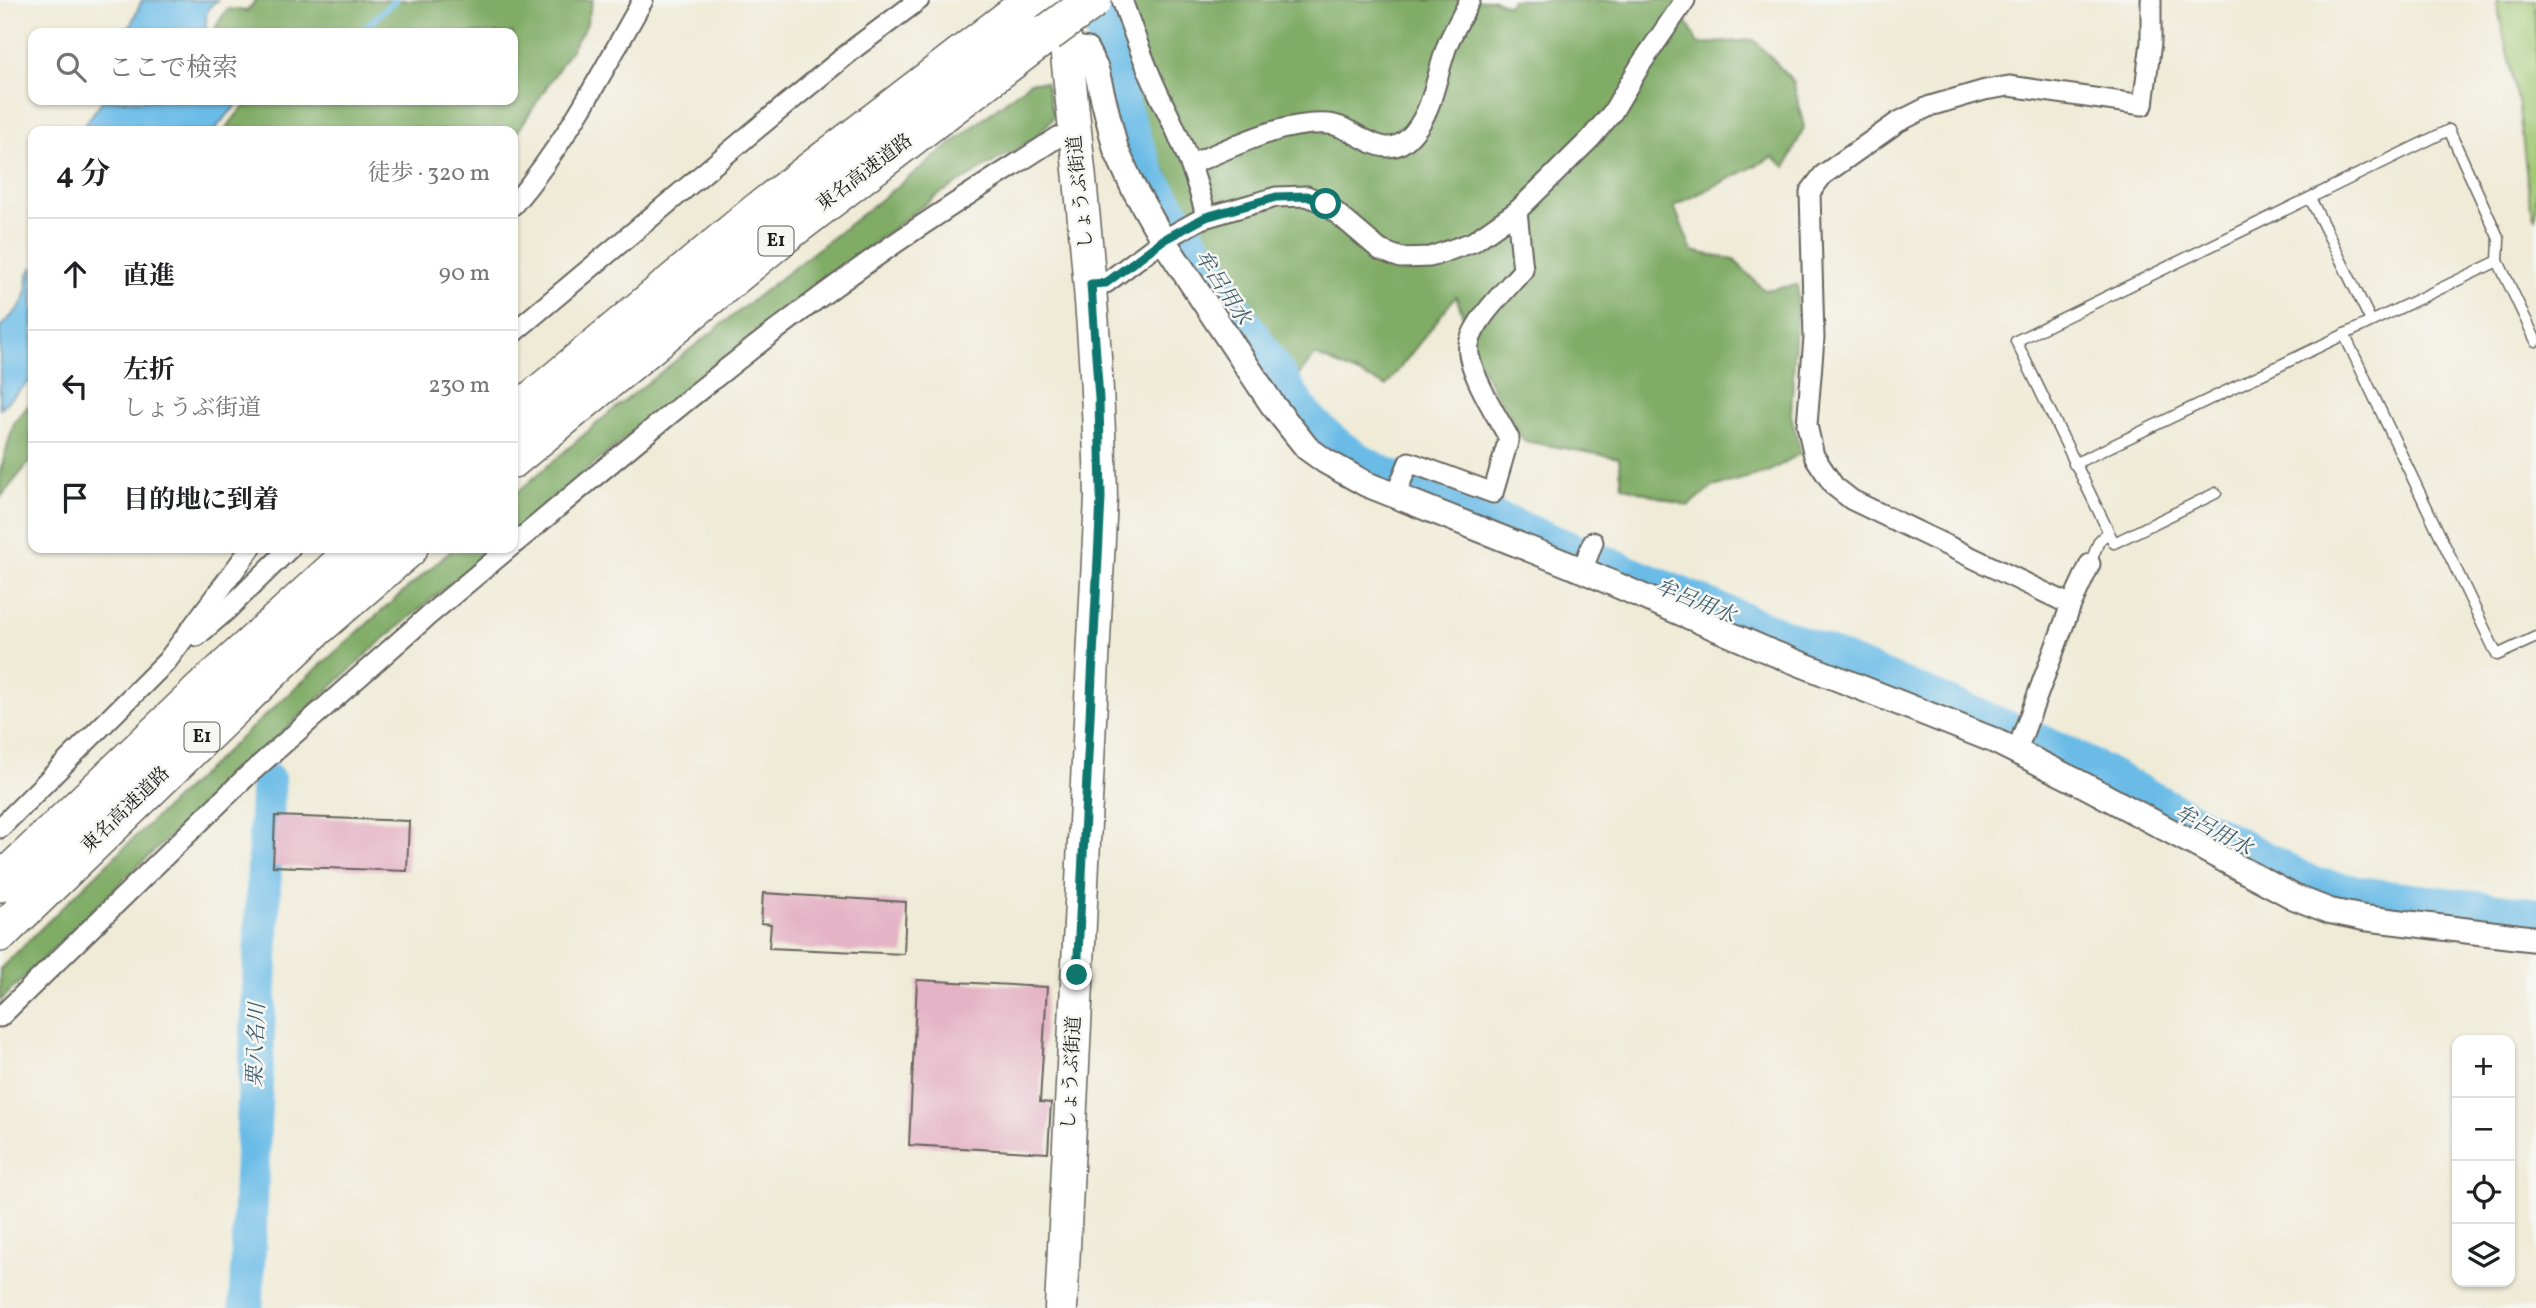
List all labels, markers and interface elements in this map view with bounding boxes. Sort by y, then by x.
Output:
search box [28,28,518,105]
icon: search [52,48,90,86]
text: ここで検索 [108,51,238,87]
street label: 東名高速道路 [812,128,918,218]
street label: しょうぶ街道 [1062,134,1100,250]
text: 4 分 [56,154,110,196]
text: 徒歩 · 320 m [368,158,490,190]
route start [1310,188,1341,219]
road number: E1 [758,227,794,256]
water label: 牟呂用水 [1187,245,1258,333]
icon: ahead [56,255,94,293]
text: 90 m [439,258,490,290]
text: 直進 [123,259,175,295]
text: 左折 [123,353,175,389]
icon: left [56,367,94,405]
text: 230 m [428,370,490,402]
text: しょうぶ街道 [123,393,261,425]
icon: arrive [56,479,94,517]
text: 目的地に到着 [123,483,279,519]
water label: 牟呂用水 [1651,573,1741,632]
road number: E1 [184,722,220,752]
street label: 東名高速道路 [76,761,176,859]
water label: 牟呂用水 [2169,798,2259,864]
route end [1061,959,1092,990]
water label: 栗八名川 [241,1001,273,1087]
street label: しょうぶ街道 [1056,1015,1088,1131]
map controls [2452,1035,2515,1287]
button: + [2452,1035,2515,1098]
button: − [2452,1098,2515,1161]
button: locate [2452,1161,2515,1224]
button: layers [2452,1224,2515,1287]

